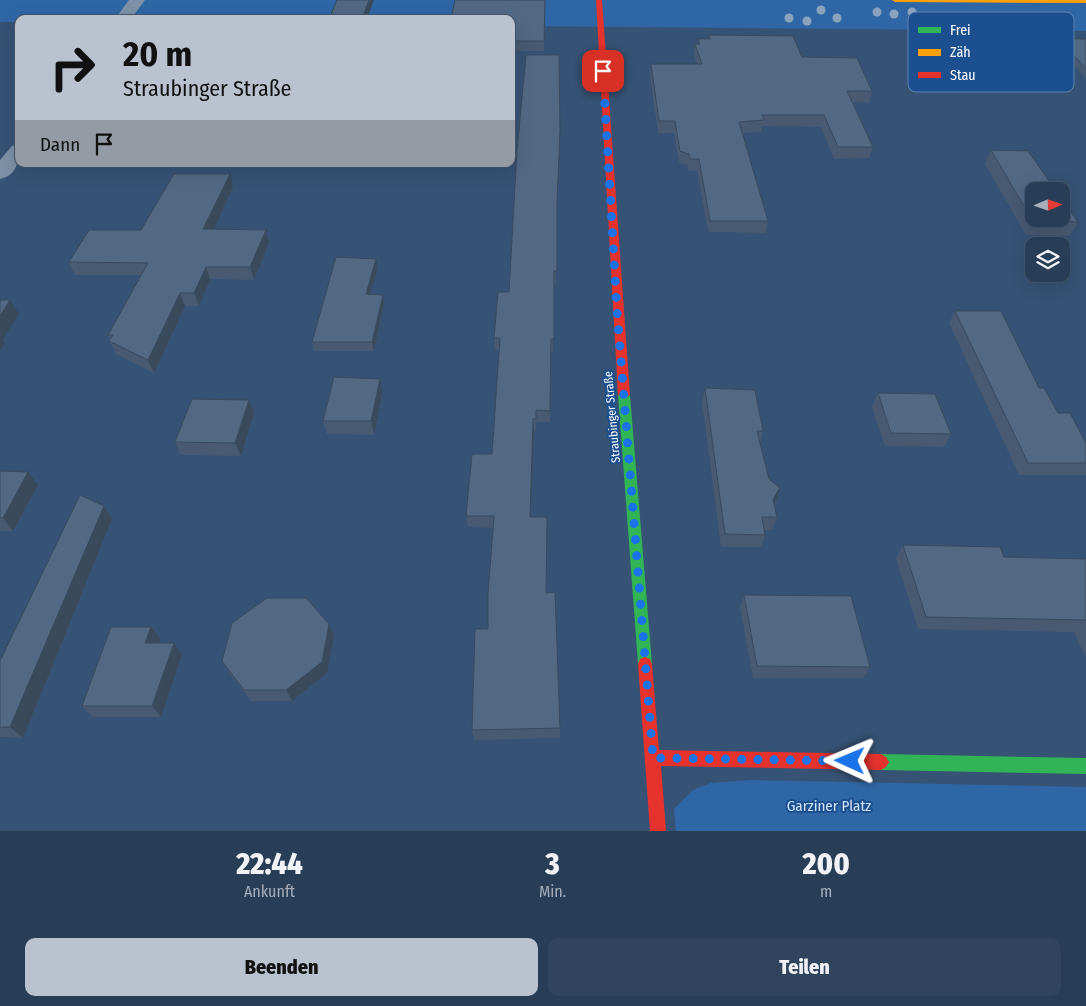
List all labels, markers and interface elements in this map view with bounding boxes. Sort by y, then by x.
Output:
legend [908,12,1074,92]
text: Frei [950,22,971,39]
text: 20 m [123,33,192,75]
icon: right [40,35,105,100]
text: Zäh [950,44,971,61]
pin [582,50,624,92]
icon: arrive [589,57,617,85]
text: Stau [950,67,976,84]
text: Straubinger Straße [123,75,291,102]
icon: arrive [90,130,118,158]
text: Dann [40,133,80,156]
north arrow [1025,182,1070,228]
map controls [1025,182,1070,282]
button: layers [1025,237,1070,282]
street label: Straubinger Straße [601,371,623,463]
position arrow [823,734,875,786]
park label: Garziner Platz [787,797,871,815]
text: 22:44 [236,846,303,882]
text: 3 [545,846,560,882]
text: 200 [802,846,850,882]
text: Ankunft [244,882,295,901]
text: Min. [539,882,566,901]
text: m [820,882,832,901]
button: Beenden [25,938,538,996]
button: Teilen [548,938,1061,996]

